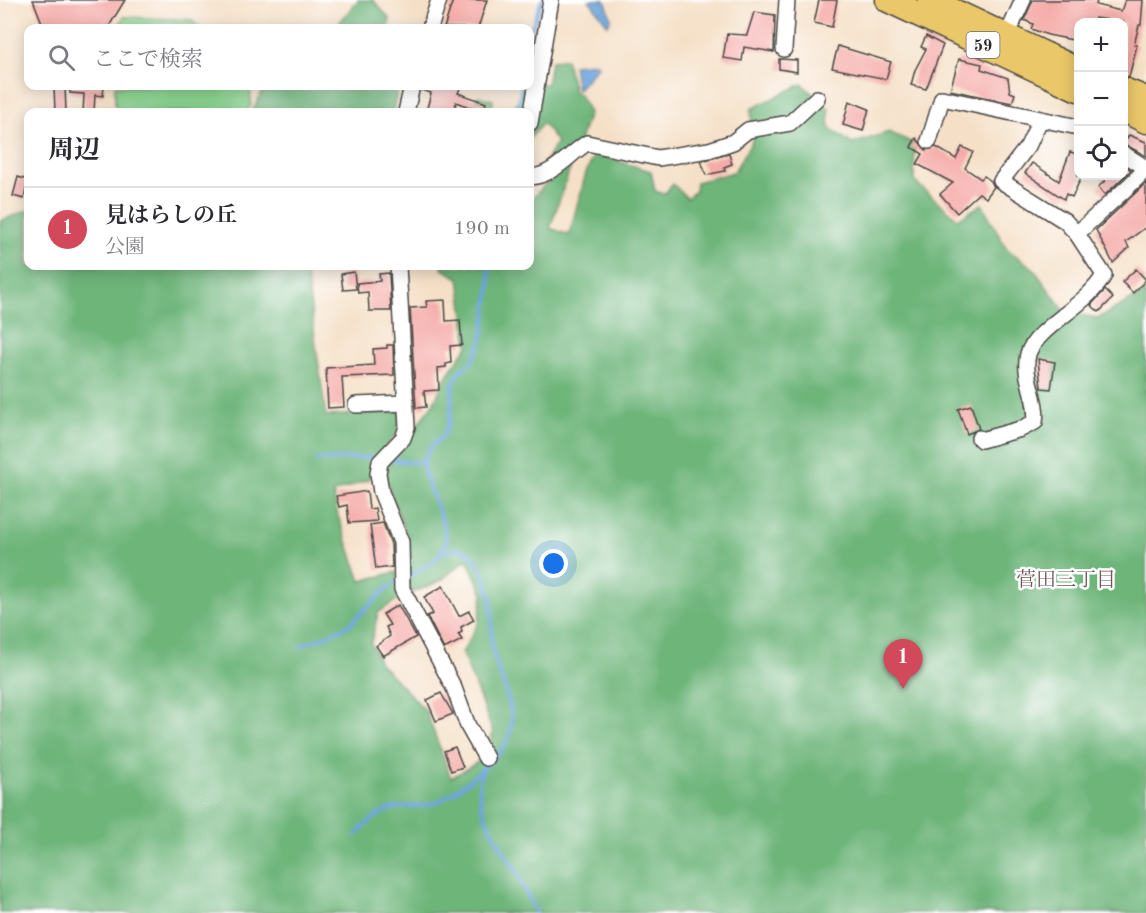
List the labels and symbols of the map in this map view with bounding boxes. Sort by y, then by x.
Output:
road number: 59 [966,32,1000,58]
your location [539,549,568,578]
district label: 菅田三丁目 [1016,569,1116,591]
pin: 1 [884,640,922,689]

